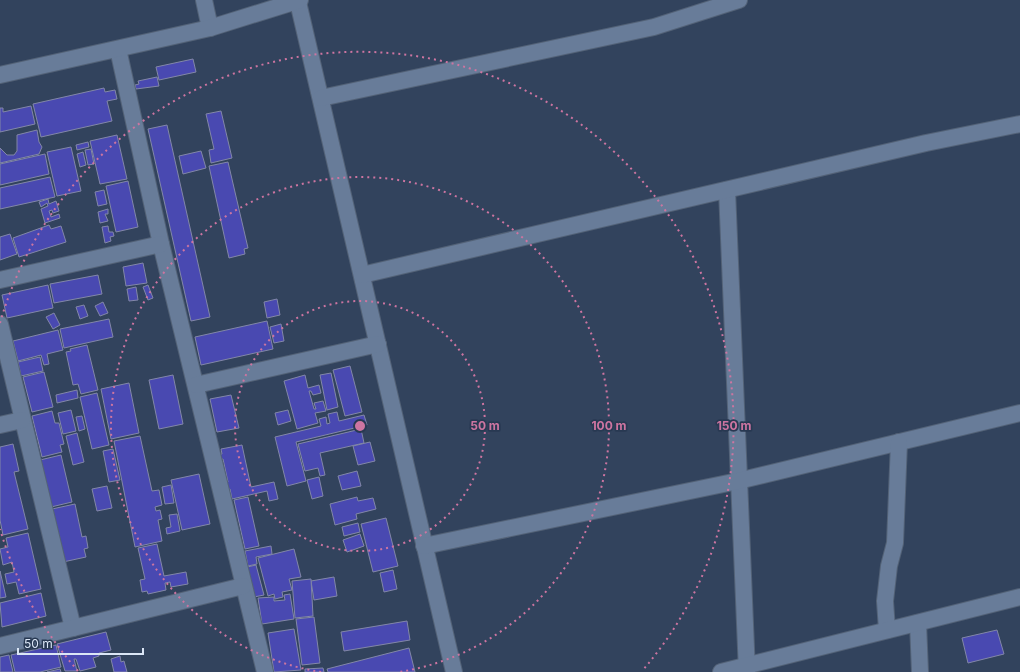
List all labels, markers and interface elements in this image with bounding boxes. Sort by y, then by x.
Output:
text: 50 m [470,418,500,433]
text: 100 m [591,418,627,433]
text: 150 m [717,418,751,433]
centre of rings [353,419,367,433]
scale bar [18,630,143,656]
text: 50 m [24,636,53,651]

